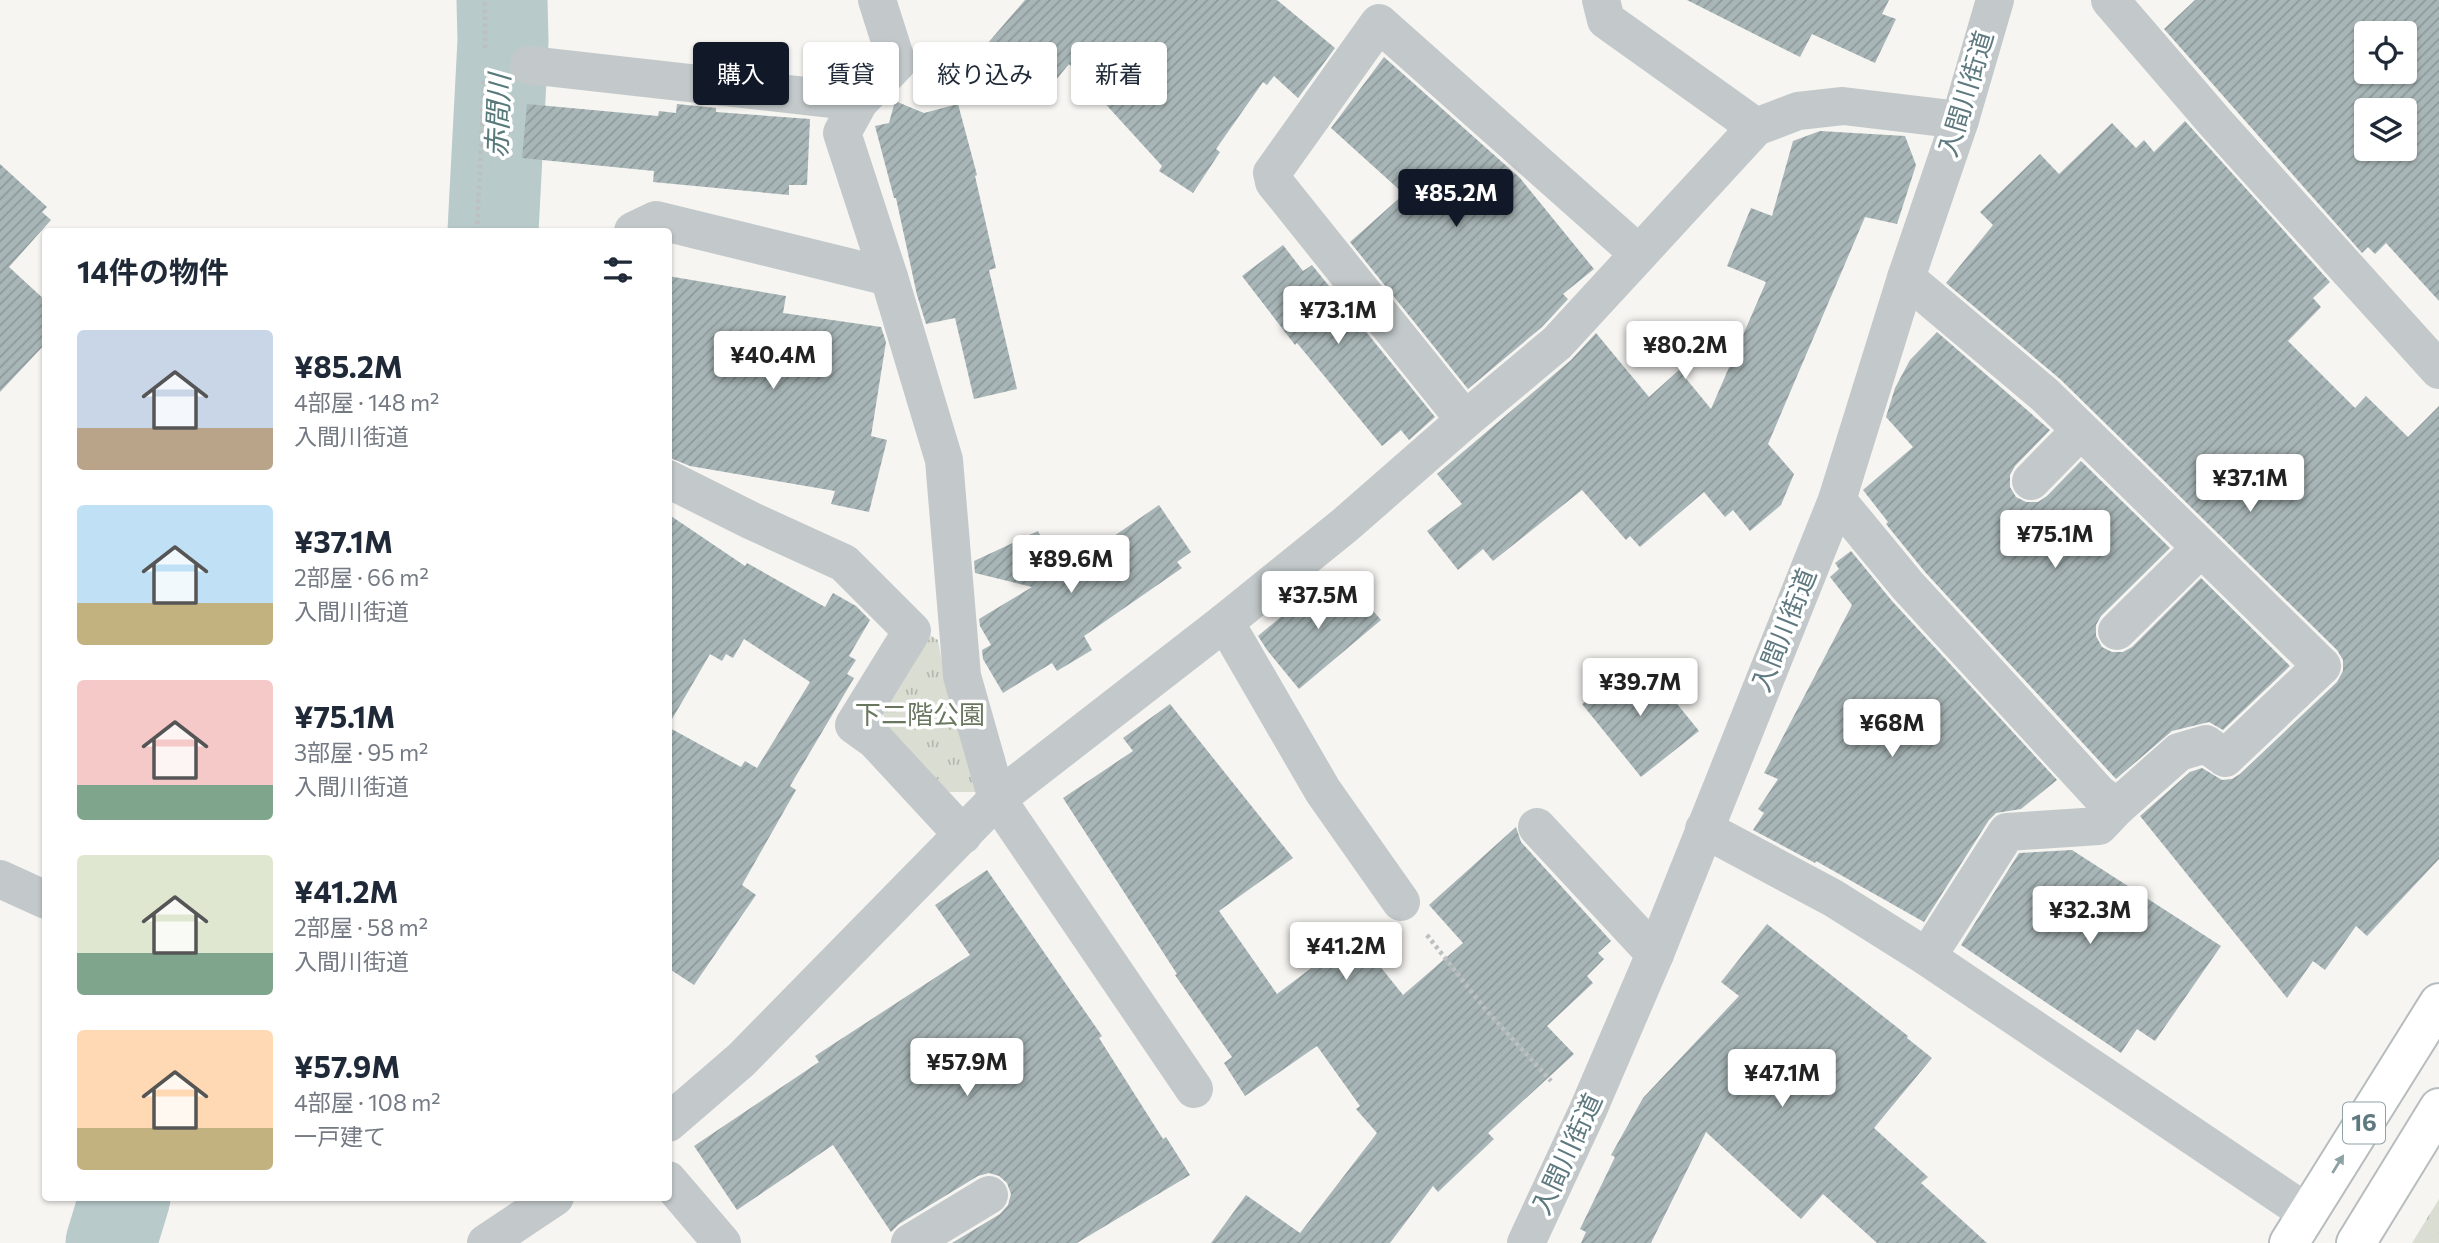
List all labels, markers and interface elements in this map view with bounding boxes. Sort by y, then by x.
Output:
map controls [2354,21,2417,161]
button: locate [2354,21,2417,84]
street label: 入間川街道 [1931,27,1998,160]
chip: 購入 [693,42,789,105]
chip: 賃貸 [803,42,899,105]
chip: 絞り込み [913,42,1057,105]
chip: 新着 [1071,42,1167,105]
water label: 赤間川 [479,70,516,159]
button: layers [2354,98,2417,161]
pin: ¥85.2M [1399,170,1513,229]
text: ¥85.2M [1414,178,1498,206]
icon: filters [599,251,637,289]
text: 14件の物件 [77,252,229,289]
pin: ¥73.1M [1281,286,1395,346]
text: ¥73.1M [1299,295,1377,323]
pin: ¥80.2M [1628,322,1742,381]
text: ¥80.2M [1642,330,1728,358]
pin: ¥40.4M [716,332,830,391]
text: ¥40.4M [730,340,816,368]
text: ¥85.2M [294,347,403,384]
icon: home [133,358,217,442]
text: 4部屋 · 148 m² [294,388,439,416]
text: 入間川街道 [294,422,409,450]
pin: ¥37.1M [2193,454,2307,514]
text: ¥37.1M [2212,463,2288,491]
pin: ¥75.1M [1998,510,2112,570]
text: ¥75.1M [2016,519,2094,547]
text: ¥37.1M [294,522,393,559]
icon: home [133,533,217,617]
pin: ¥89.6M [1014,536,1128,595]
text: ¥89.6M [1029,544,1113,572]
text: 2部屋 · 66 m² [294,563,429,591]
street label: 入間川街道 [1744,563,1821,696]
pin: ¥37.5M [1261,572,1375,631]
text: ¥37.5M [1278,580,1358,608]
text: 入間川街道 [294,597,409,625]
pin: ¥39.7M [1583,658,1697,718]
text: ¥39.7M [1599,667,1681,695]
text: ¥75.1M [294,697,395,734]
park label: 下二階公園 [855,698,985,729]
pin: ¥68M [1851,700,1933,759]
icon: home [133,708,217,792]
text: ¥68M [1859,708,1925,736]
text: 3部屋 · 95 m² [294,738,428,766]
text: 入間川街道 [294,772,409,800]
text: ¥41.2M [294,872,399,909]
icon: home [133,883,217,967]
pin: ¥32.3M [2033,886,2147,946]
text: ¥32.3M [2049,895,2131,923]
text: 2部屋 · 58 m² [294,913,428,941]
pin: ¥41.2M [1289,922,1403,982]
text: ¥41.2M [1306,931,1386,959]
text: 入間川街道 [294,947,409,975]
pin: ¥57.9M [910,1038,1024,1098]
text: ¥57.9M [294,1047,400,1084]
text: ¥57.9M [926,1047,1008,1075]
pin: ¥47.1M [1725,1050,1839,1109]
icon: home [133,1058,217,1142]
text: ¥47.1M [1744,1058,1820,1086]
text: 4部屋 · 108 m² [294,1088,441,1116]
street label: 入間川街道 [1524,1088,1607,1219]
road number: 16 [2343,1102,2385,1143]
text: 一戸建て [294,1122,386,1150]
one-way arrow [2331,1155,2344,1174]

